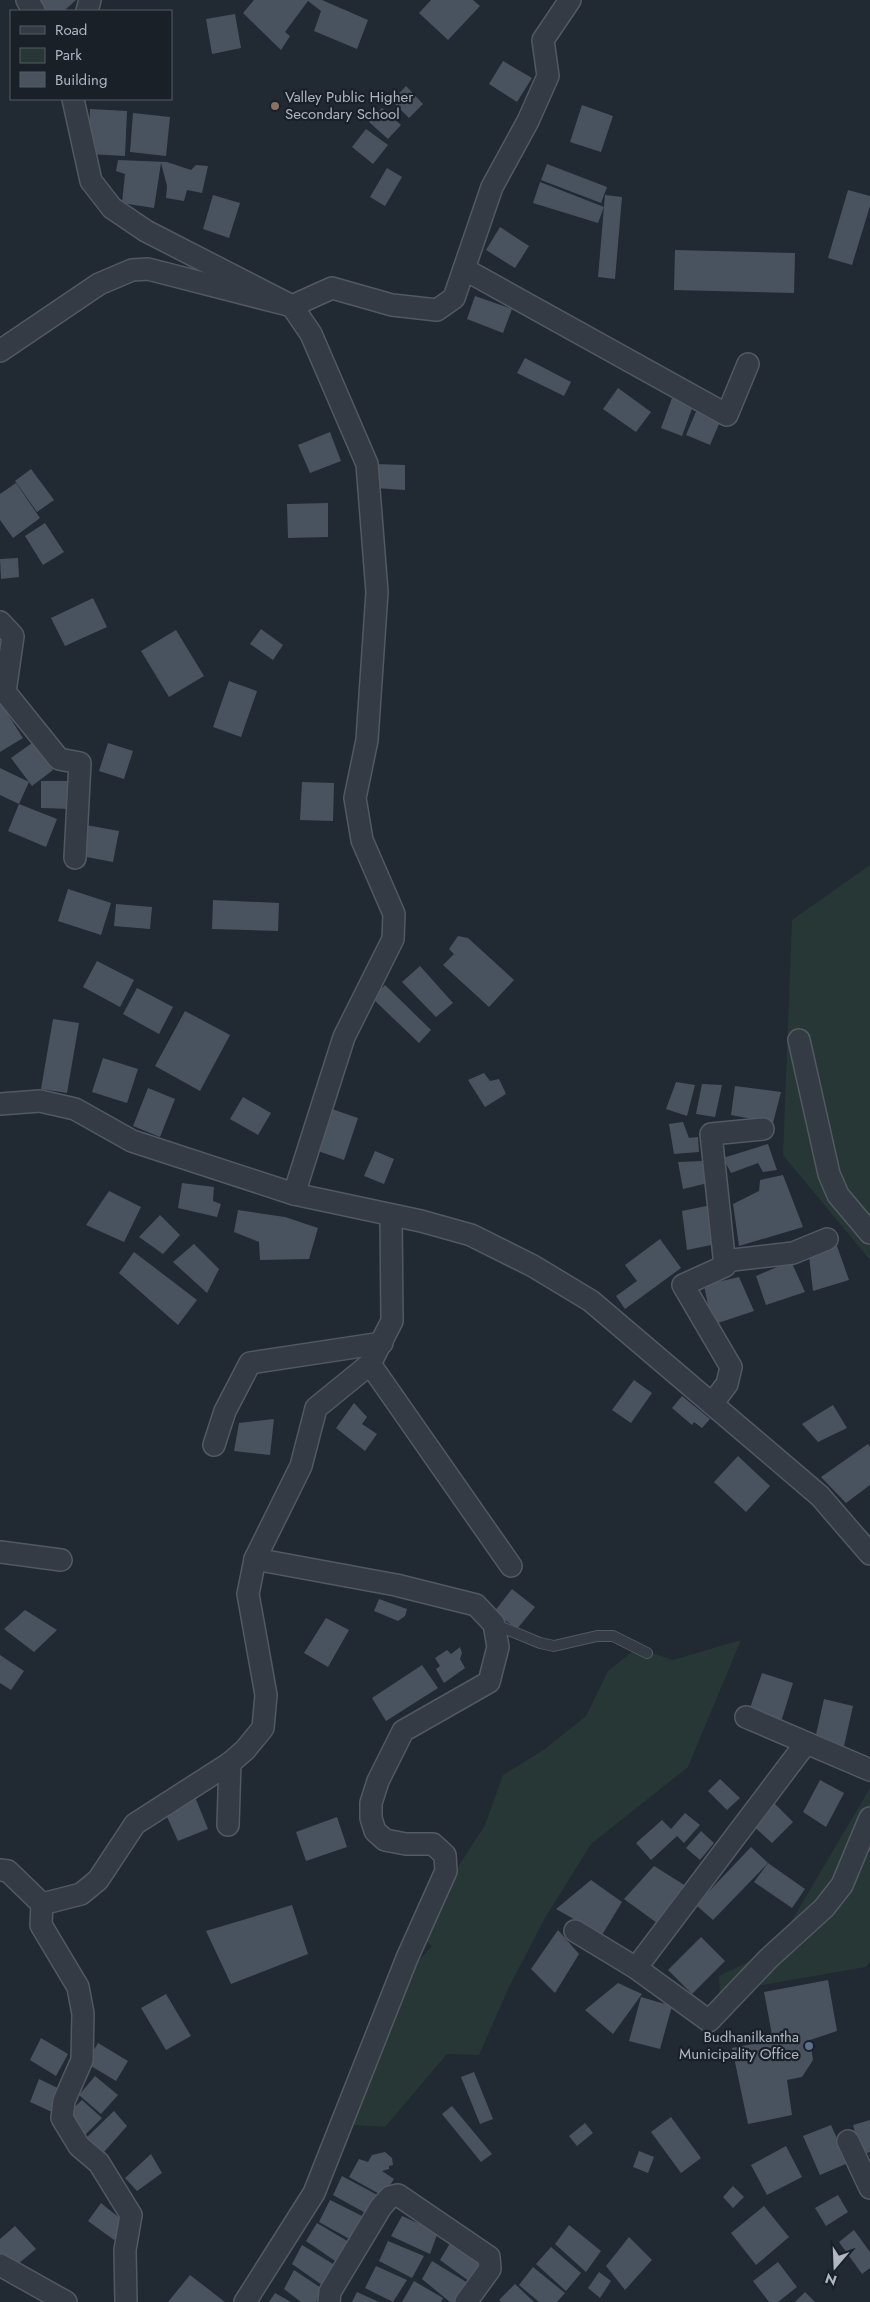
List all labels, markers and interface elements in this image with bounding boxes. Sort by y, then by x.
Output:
legend [10,10,172,100]
text: Road [55,19,87,41]
text: Park [55,44,82,66]
text: Building [55,69,107,91]
place label: Valley Public Higher Secondary School [285,86,414,125]
marker: Valley Public Higher Secondary School [269,100,281,112]
place label: Budhanilkantha Municipality Office [679,2026,799,2065]
marker: Budhanilkantha Municipality Office [803,2040,815,2052]
north arrow [810,2242,860,2292]
text: N [822,2268,839,2291]

